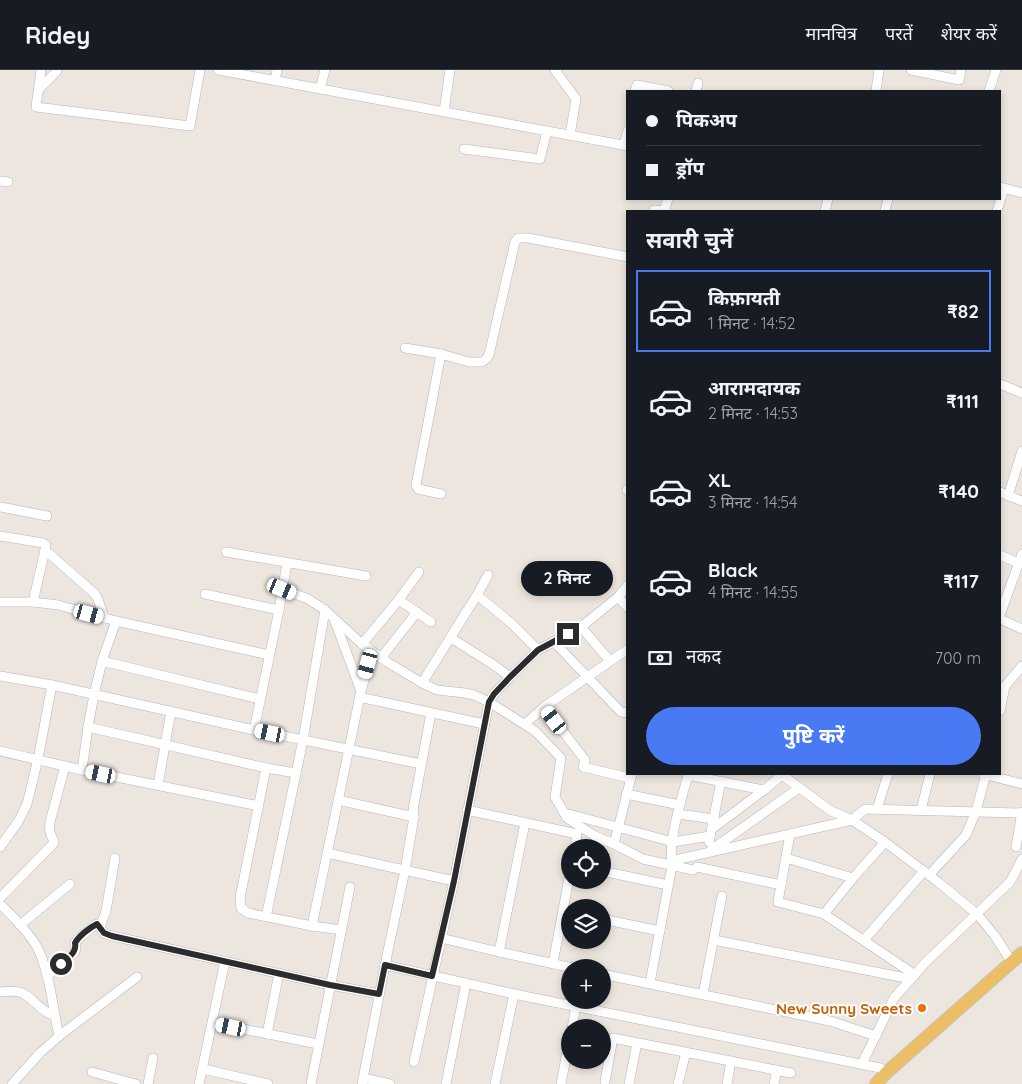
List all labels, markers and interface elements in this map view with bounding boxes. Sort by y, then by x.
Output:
text: Ridey [25,20,90,50]
text: मानचित्र [806,22,857,45]
text: परतें [885,22,913,45]
text: शेयर करें [941,22,997,45]
text: पिकअप [676,108,737,132]
text: ड्रॉप [676,156,704,180]
text: सवारी चुनें [646,226,733,254]
text: किफ़ायती [708,286,780,310]
icon: car [648,289,693,334]
text: ₹82 [947,299,979,323]
text: 1 मिनट · 14:52 [708,313,796,333]
text: आरामदायक [708,376,800,400]
icon: car [648,379,693,424]
text: ₹111 [946,389,979,413]
text: 2 मिनट · 14:53 [708,403,798,423]
text: XL [708,468,731,492]
icon: car [648,469,693,514]
text: ₹140 [938,479,979,503]
text: 3 मिनट · 14:54 [708,492,798,512]
text: Black [708,558,758,582]
icon: car [648,559,693,604]
callout: 2 मिनट [522,562,614,596]
text: 2 मिनट [543,568,591,588]
text: ₹117 [943,569,979,593]
car [265,576,298,602]
text: 4 मिनट · 14:55 [708,582,798,602]
car [72,603,105,625]
route end [557,623,579,645]
icon: cash [646,644,674,672]
text: नकद [686,644,721,668]
car [356,648,379,680]
text: 700 m [935,648,981,668]
car [538,704,569,736]
button: पुष्टि करें [646,707,981,765]
car [253,723,286,743]
car [84,764,117,784]
map controls [561,839,611,1069]
button: locate [561,839,611,889]
button: layers [561,899,611,949]
route start [50,953,72,975]
button: + [561,959,611,1009]
place label: New Sunny Sweets [776,999,912,1018]
marker: New Sunny Sweets [916,1002,928,1014]
car [214,1017,247,1037]
button: − [561,1019,611,1069]

